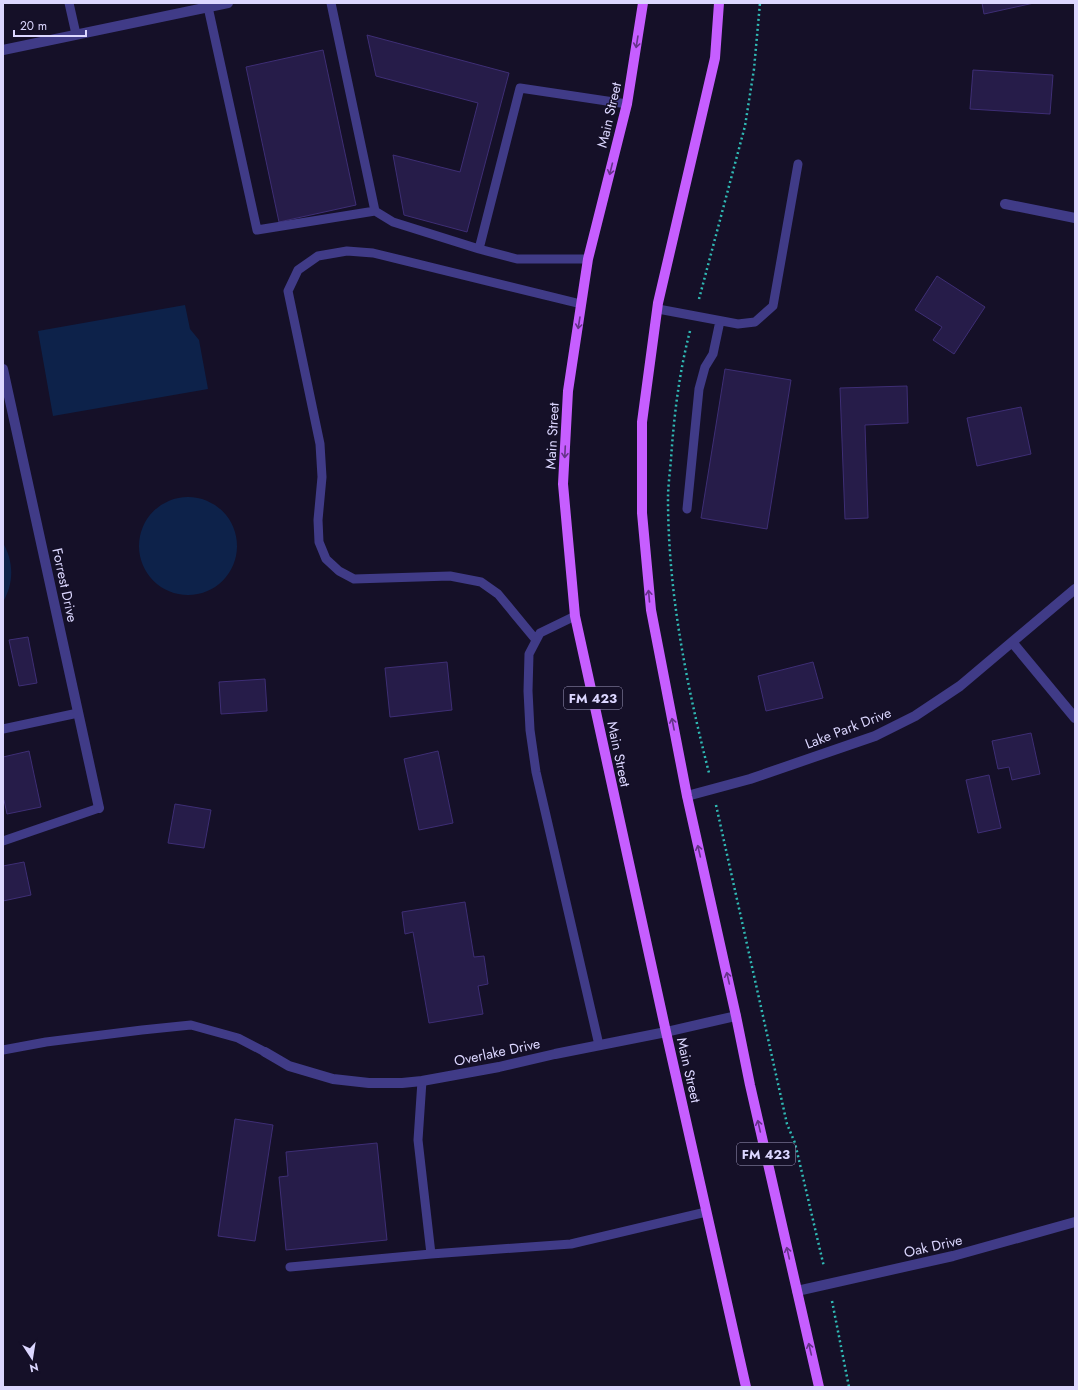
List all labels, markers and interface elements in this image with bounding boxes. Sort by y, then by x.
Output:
scale bar [14,12,86,38]
text: 20 m [20,17,47,35]
one-way arrow [633,35,641,48]
street label: Main Street [592,80,626,150]
one-way arrow [607,162,614,175]
one-way arrow [574,316,582,329]
street label: Main Street [540,402,564,470]
one-way arrow [561,445,568,458]
street label: Forrest Drive [47,546,83,624]
one-way arrow [646,590,653,603]
road number: FM 423 [564,687,622,709]
street label: Lake Park Drive [802,702,894,754]
one-way arrow [669,718,677,731]
street label: Main Street [602,719,636,789]
one-way arrow [695,845,703,858]
one-way arrow [723,972,731,985]
street label: Overlake Drive [452,1033,542,1071]
street label: Main Street [672,1035,706,1105]
one-way arrow [755,1120,763,1133]
road number: FM 423 [737,1143,795,1165]
street label: Oak Drive [902,1230,964,1262]
one-way arrow [784,1247,791,1260]
north arrow [12,1338,52,1378]
one-way arrow [805,1343,813,1356]
text: N [28,1359,40,1377]

